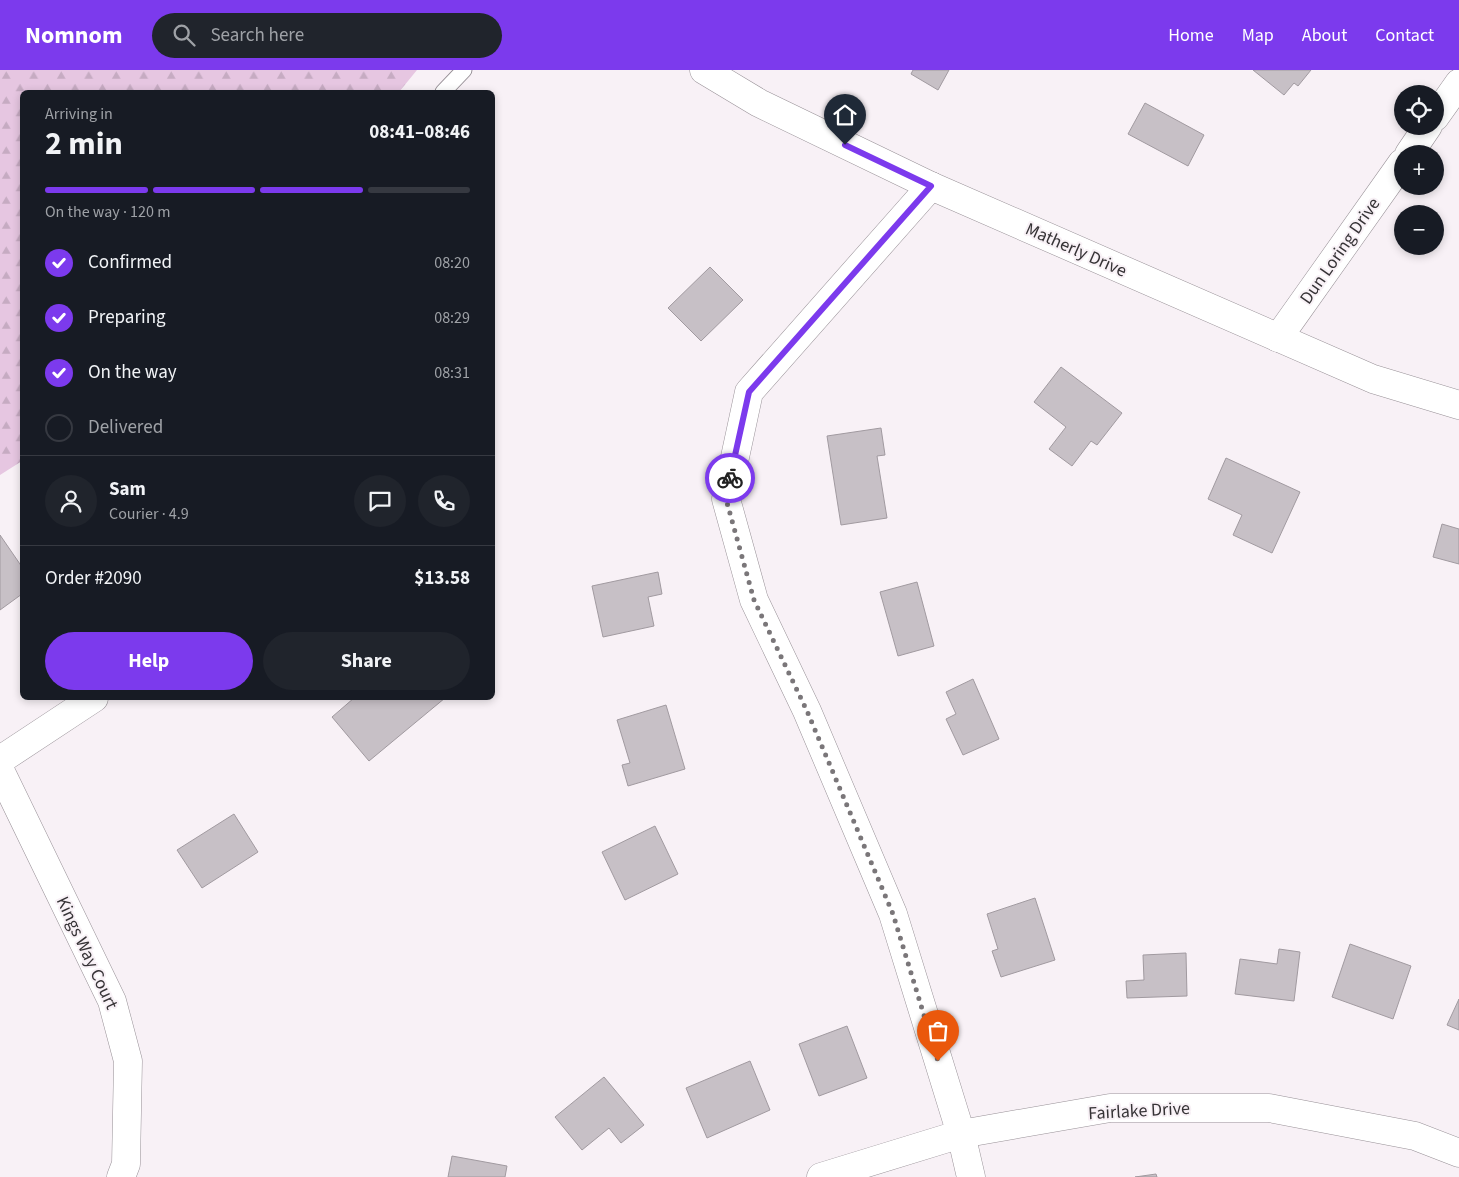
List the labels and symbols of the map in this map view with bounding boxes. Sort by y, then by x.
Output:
pin [824,94,866,145]
street label: Dun Loring Drive [1294,193,1386,309]
street label: Matherly Drive [1021,216,1131,284]
courier [705,453,755,503]
street label: Kings Way Court [50,892,124,1014]
pin [917,1010,959,1061]
street label: Fairlake Drive [1088,1096,1191,1126]

